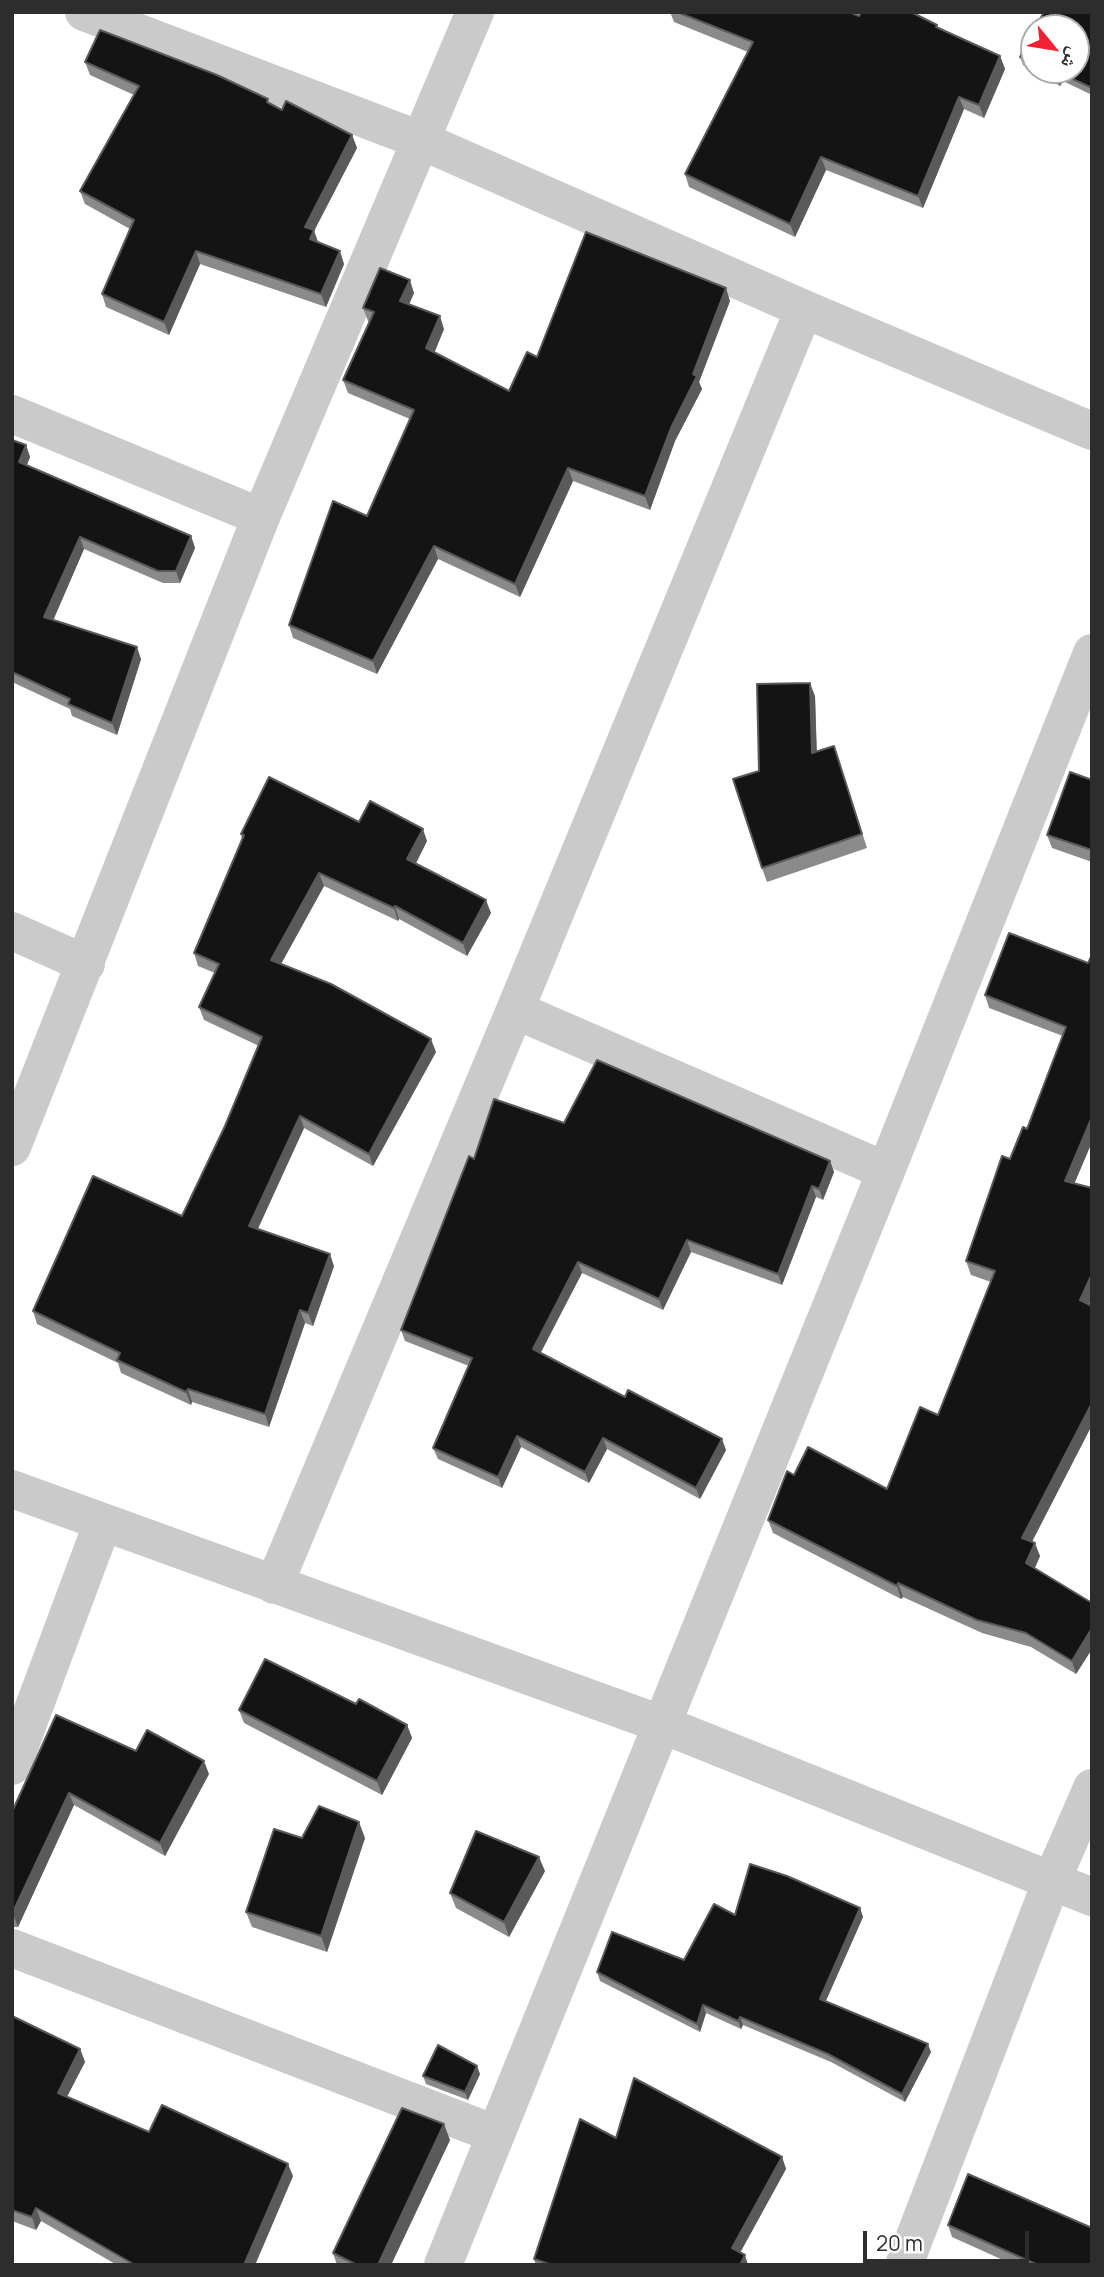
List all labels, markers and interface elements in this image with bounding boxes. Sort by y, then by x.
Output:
north arrow [1020,14,1090,84]
text: ش [1055,43,1088,74]
scale bar [866,2218,1032,2262]
text: 20 m [876,2229,923,2257]

